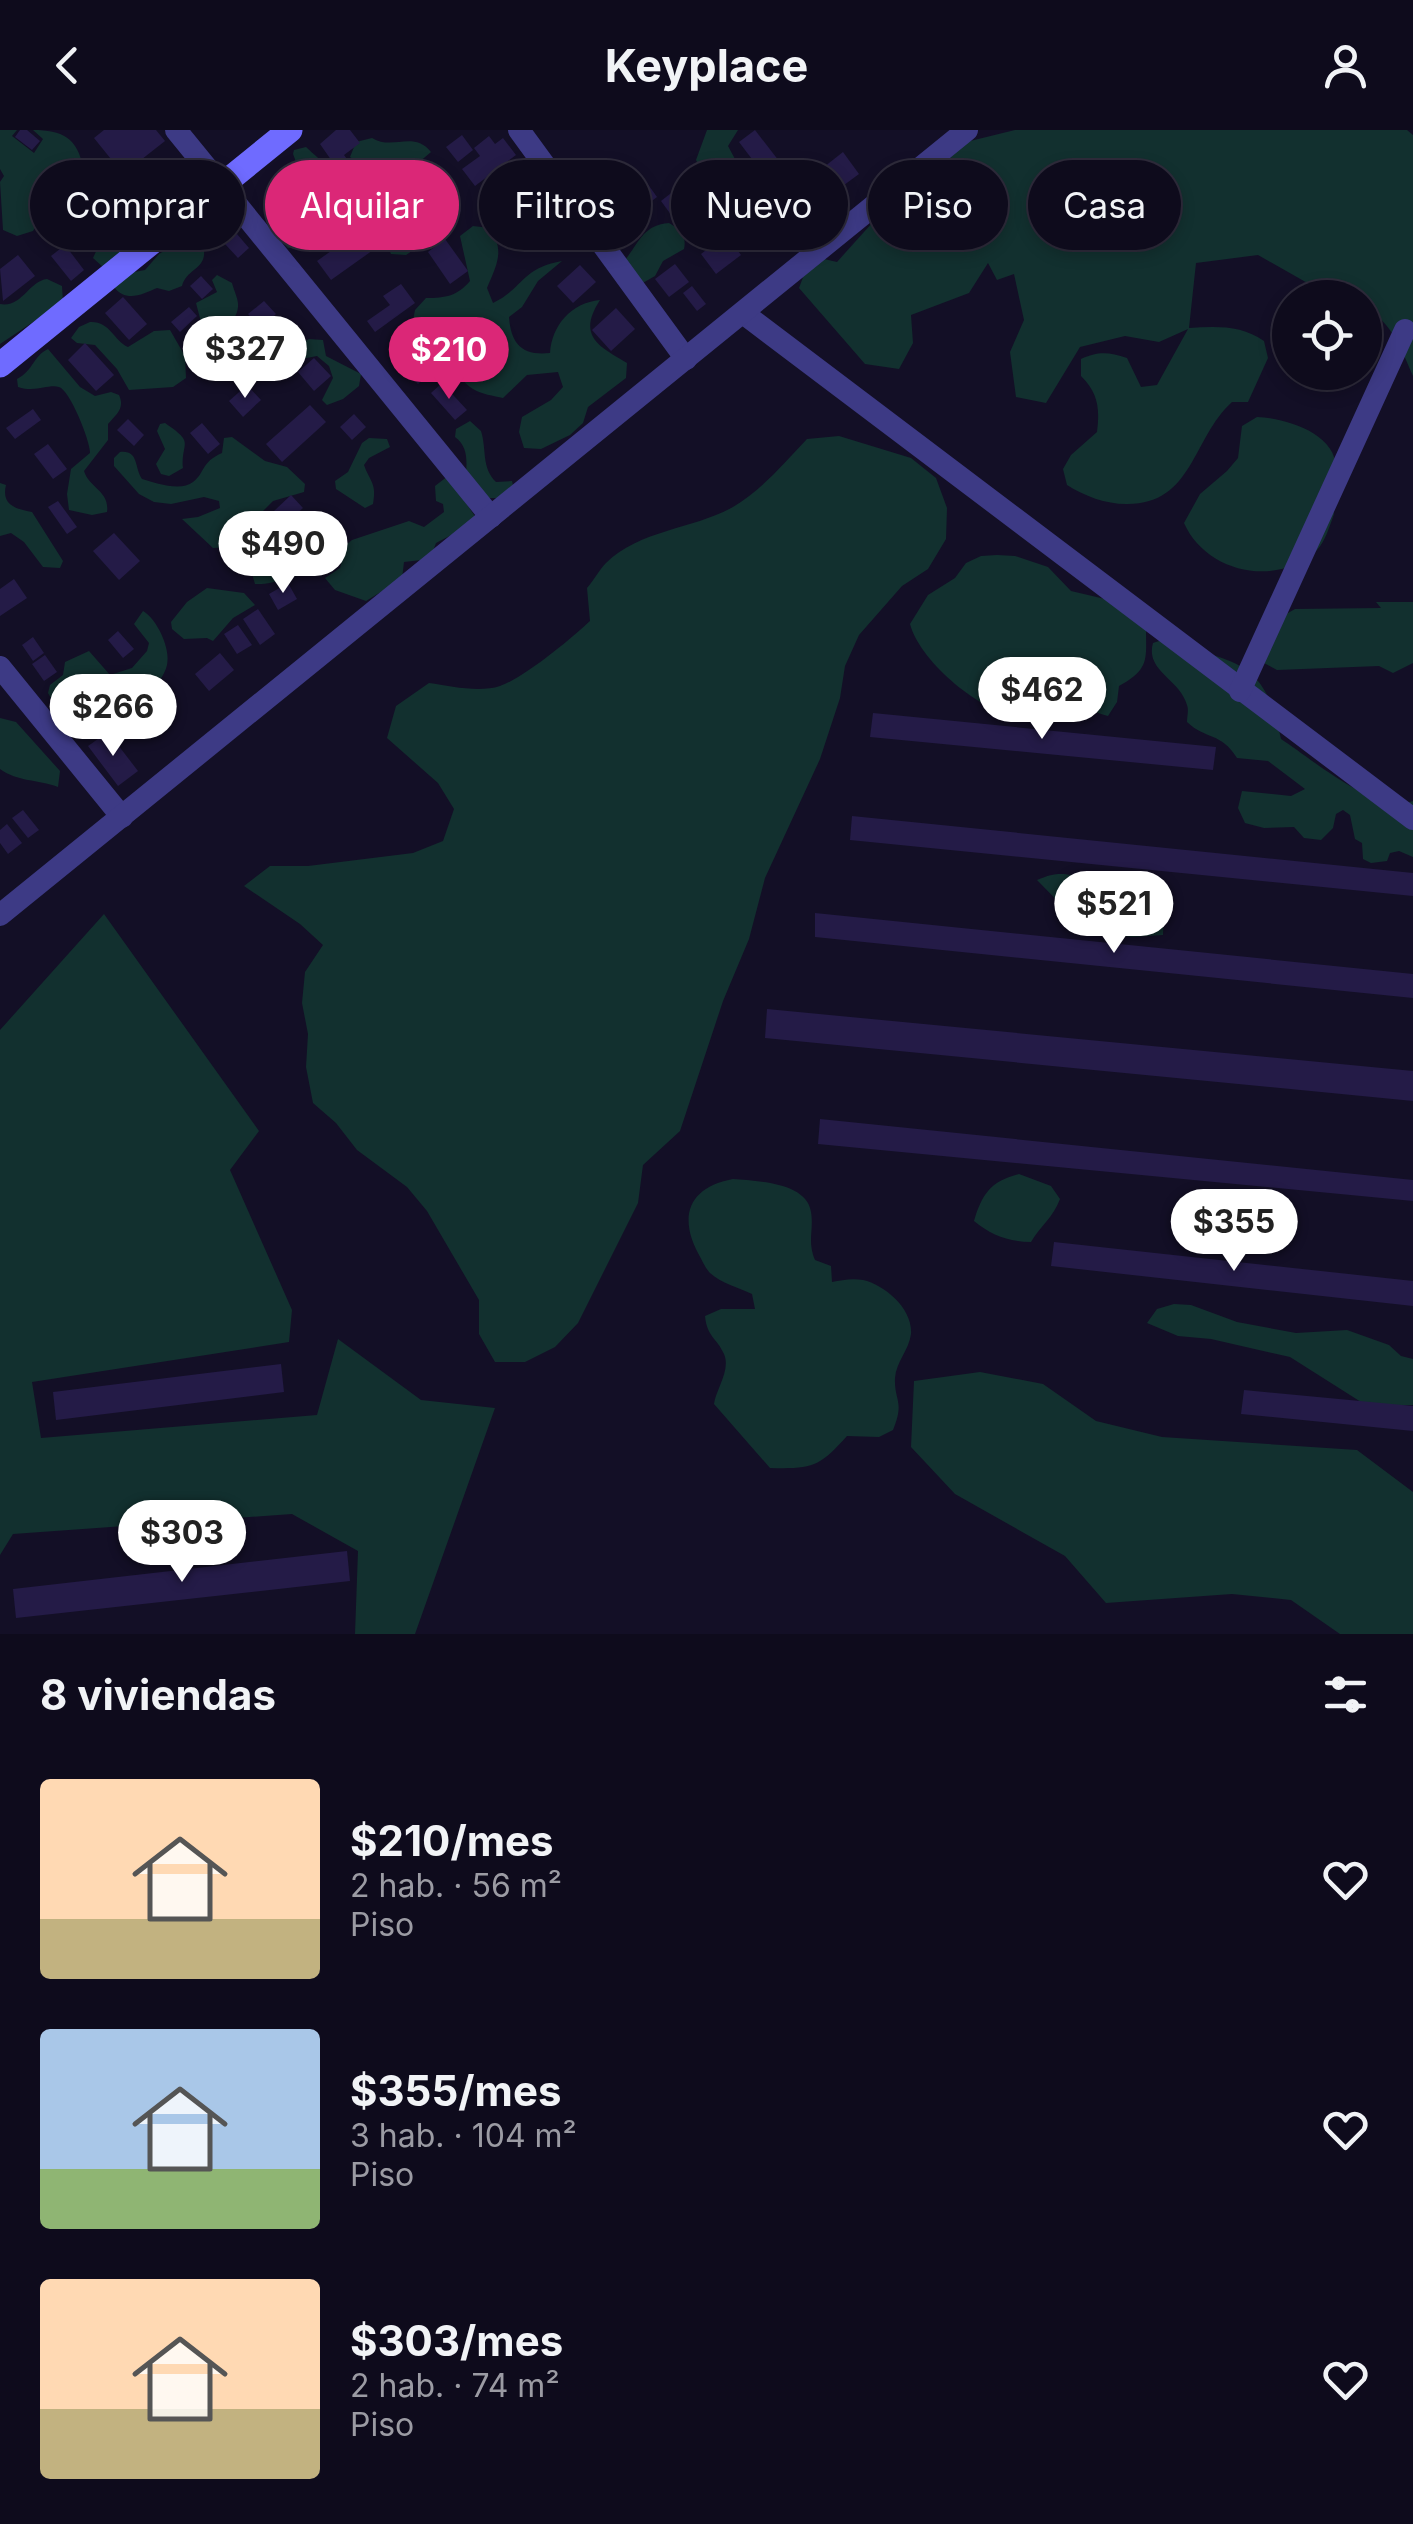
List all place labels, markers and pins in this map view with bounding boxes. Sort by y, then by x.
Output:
pin: $327 [186,316,304,401]
pin: $210 [390,317,508,402]
pin: $490 [224,511,342,596]
pin: $462 [983,657,1101,742]
pin: $266 [54,674,172,759]
pin: $521 [1055,871,1173,956]
pin: $355 [1175,1189,1293,1274]
pin: $303 [123,1500,241,1585]

